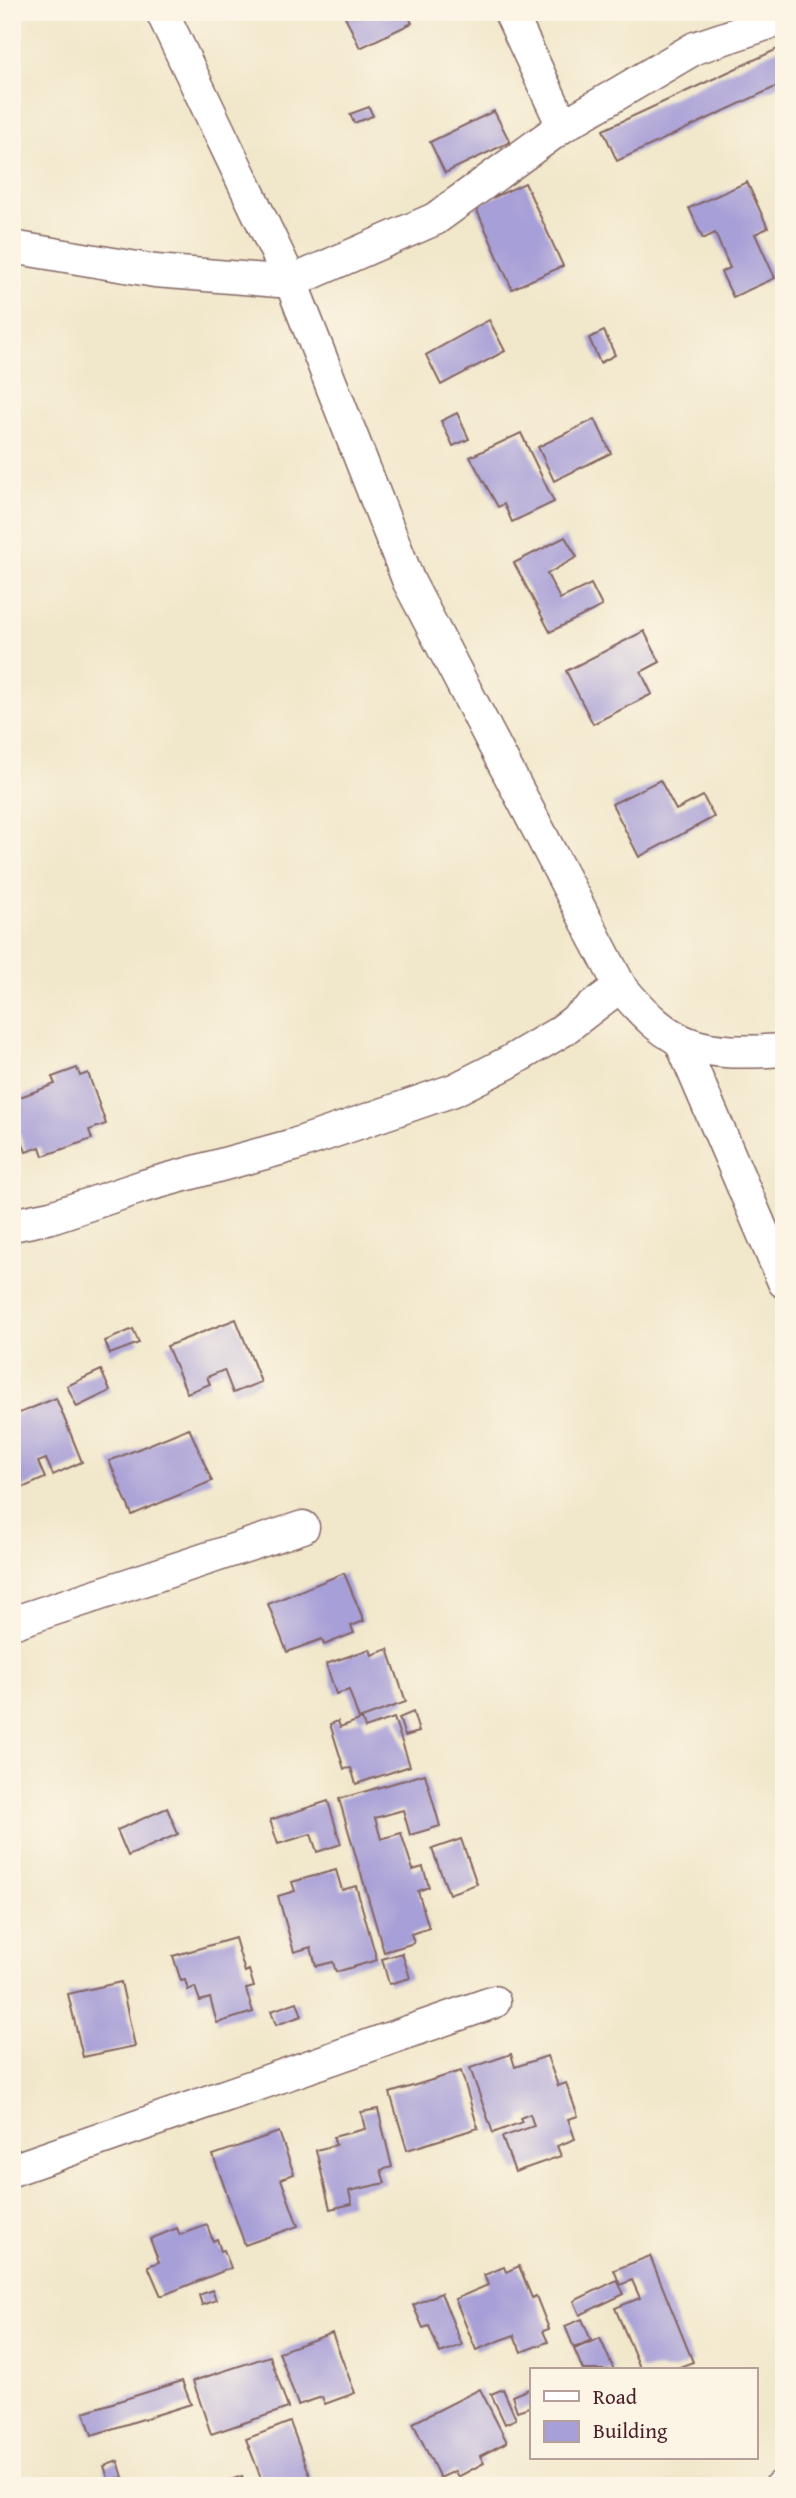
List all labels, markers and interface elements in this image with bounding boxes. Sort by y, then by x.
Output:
legend [530,2368,758,2460]
text: Road [593,2381,638,2412]
text: Building [593,2415,668,2446]

